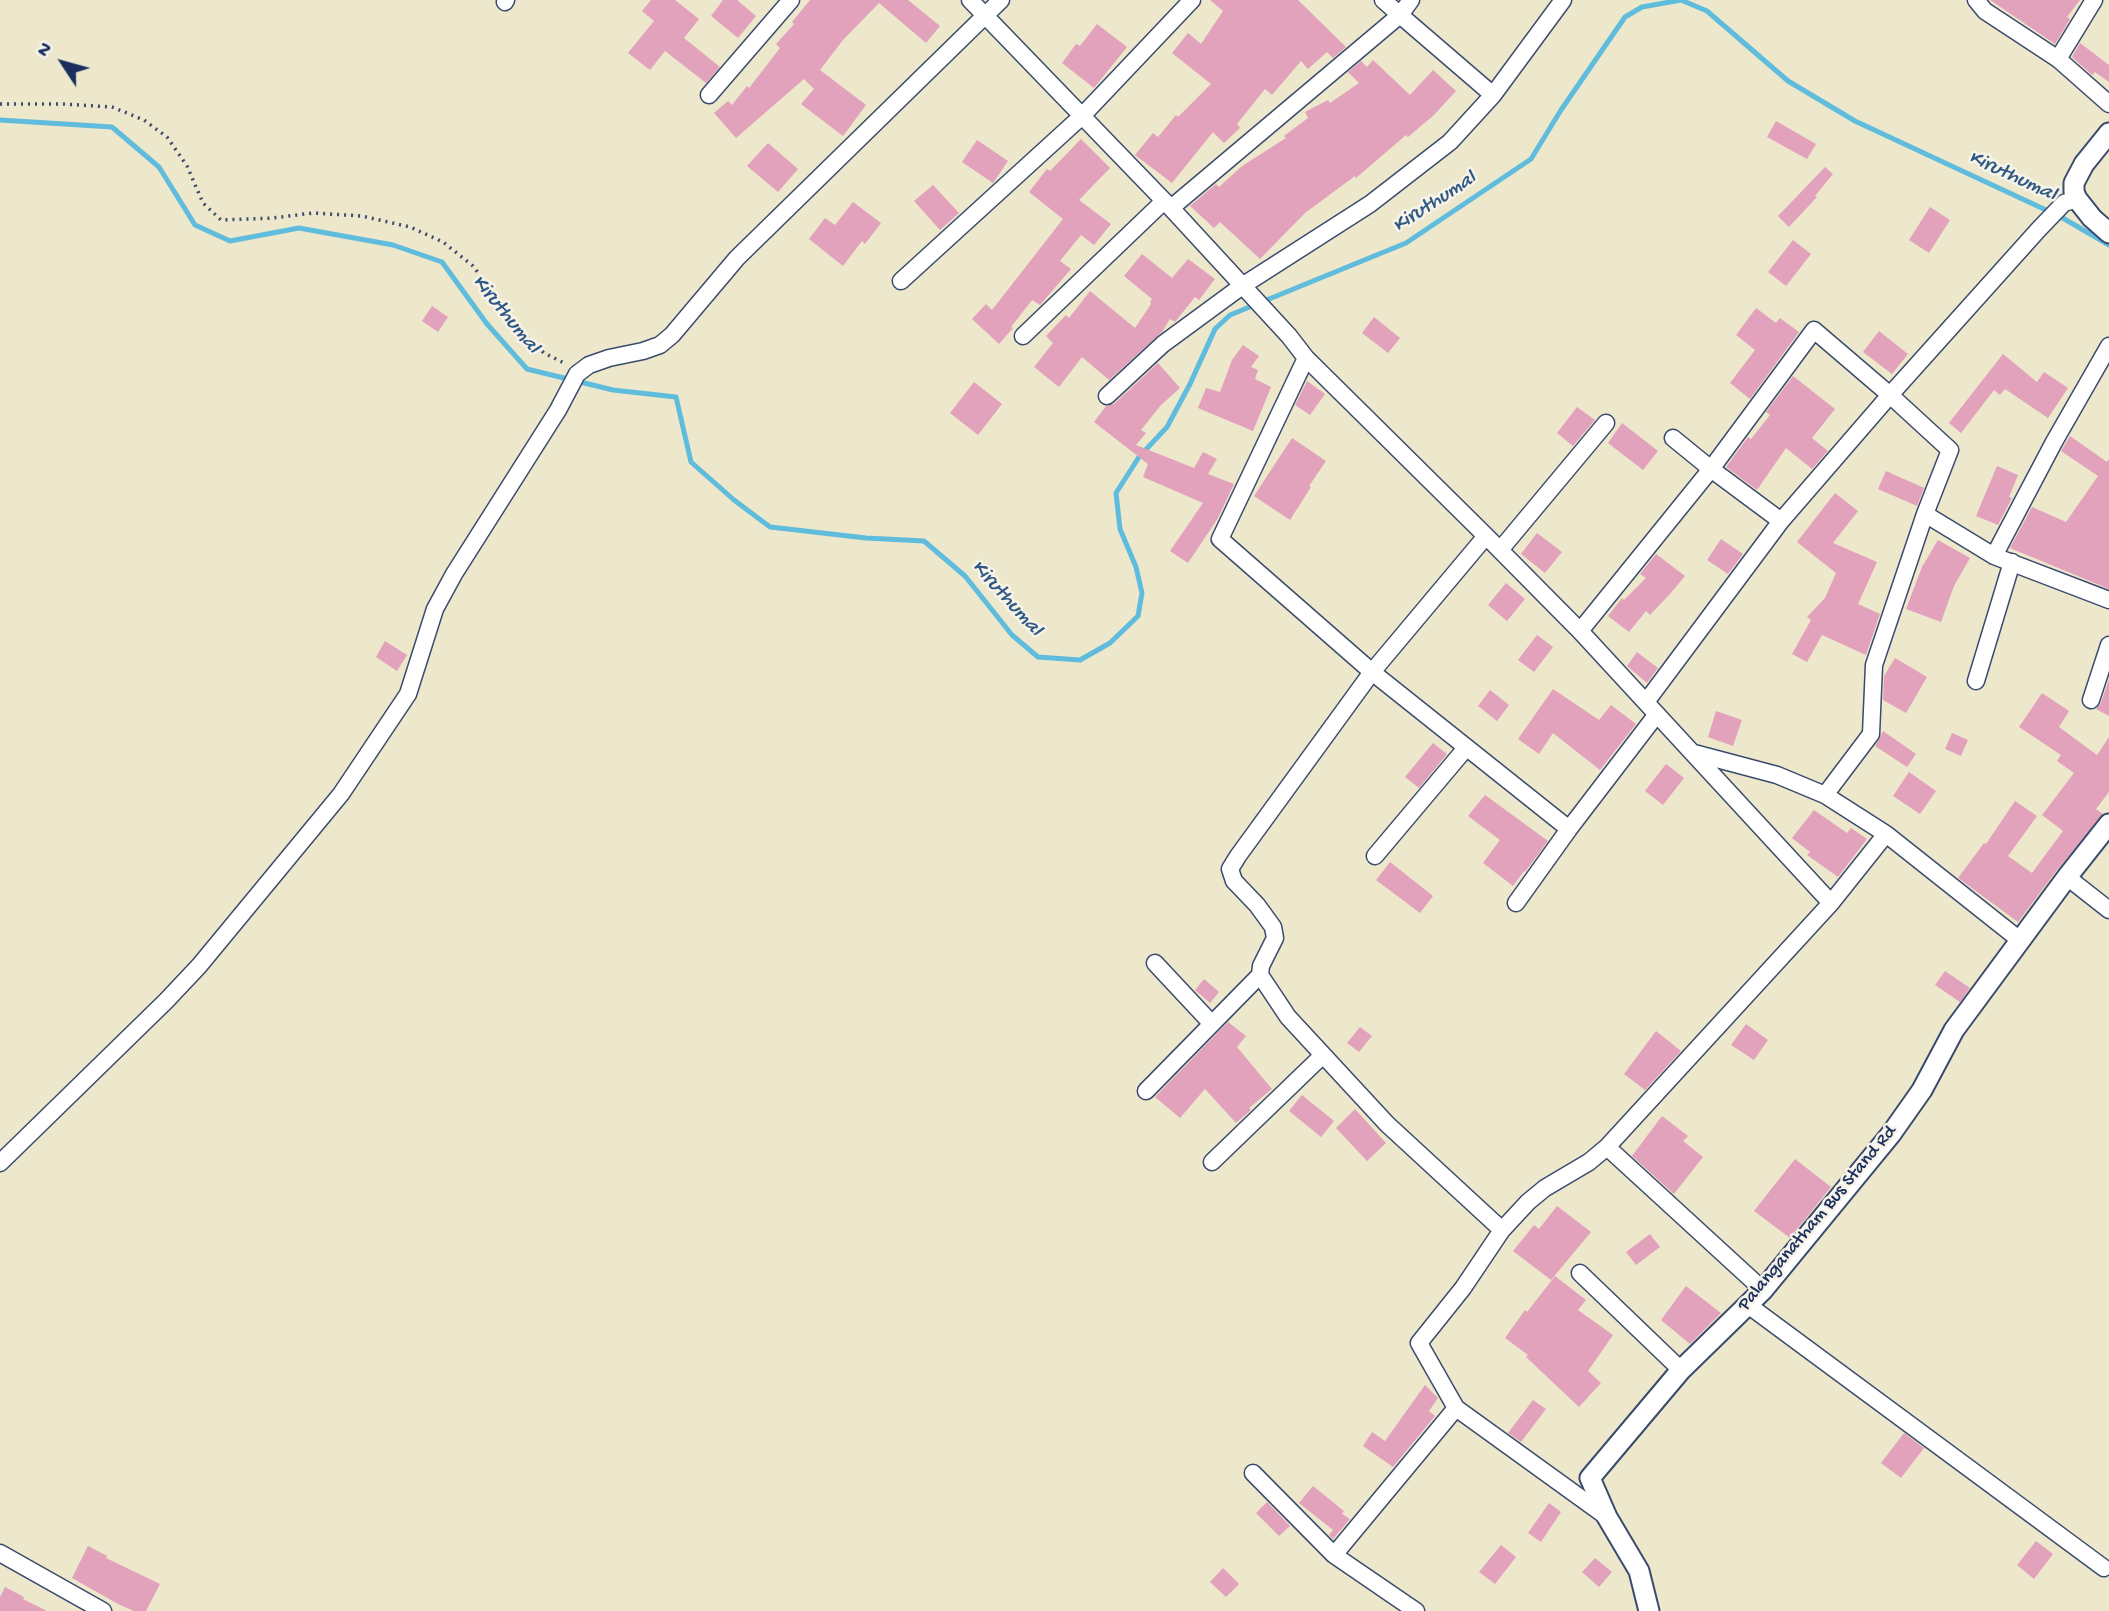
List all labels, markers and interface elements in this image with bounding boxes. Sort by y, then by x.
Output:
north arrow [28,28,98,98]
text: N [33,39,59,62]
water label: Kiruthumal [1964,146,2060,208]
water label: Kiruthumal [1389,167,1481,239]
water label: Kiruthumal [466,270,544,360]
water label: Kiruthumal [965,556,1047,642]
street label: Palanganatham Bus Stand Rd [1734,1122,1902,1316]

